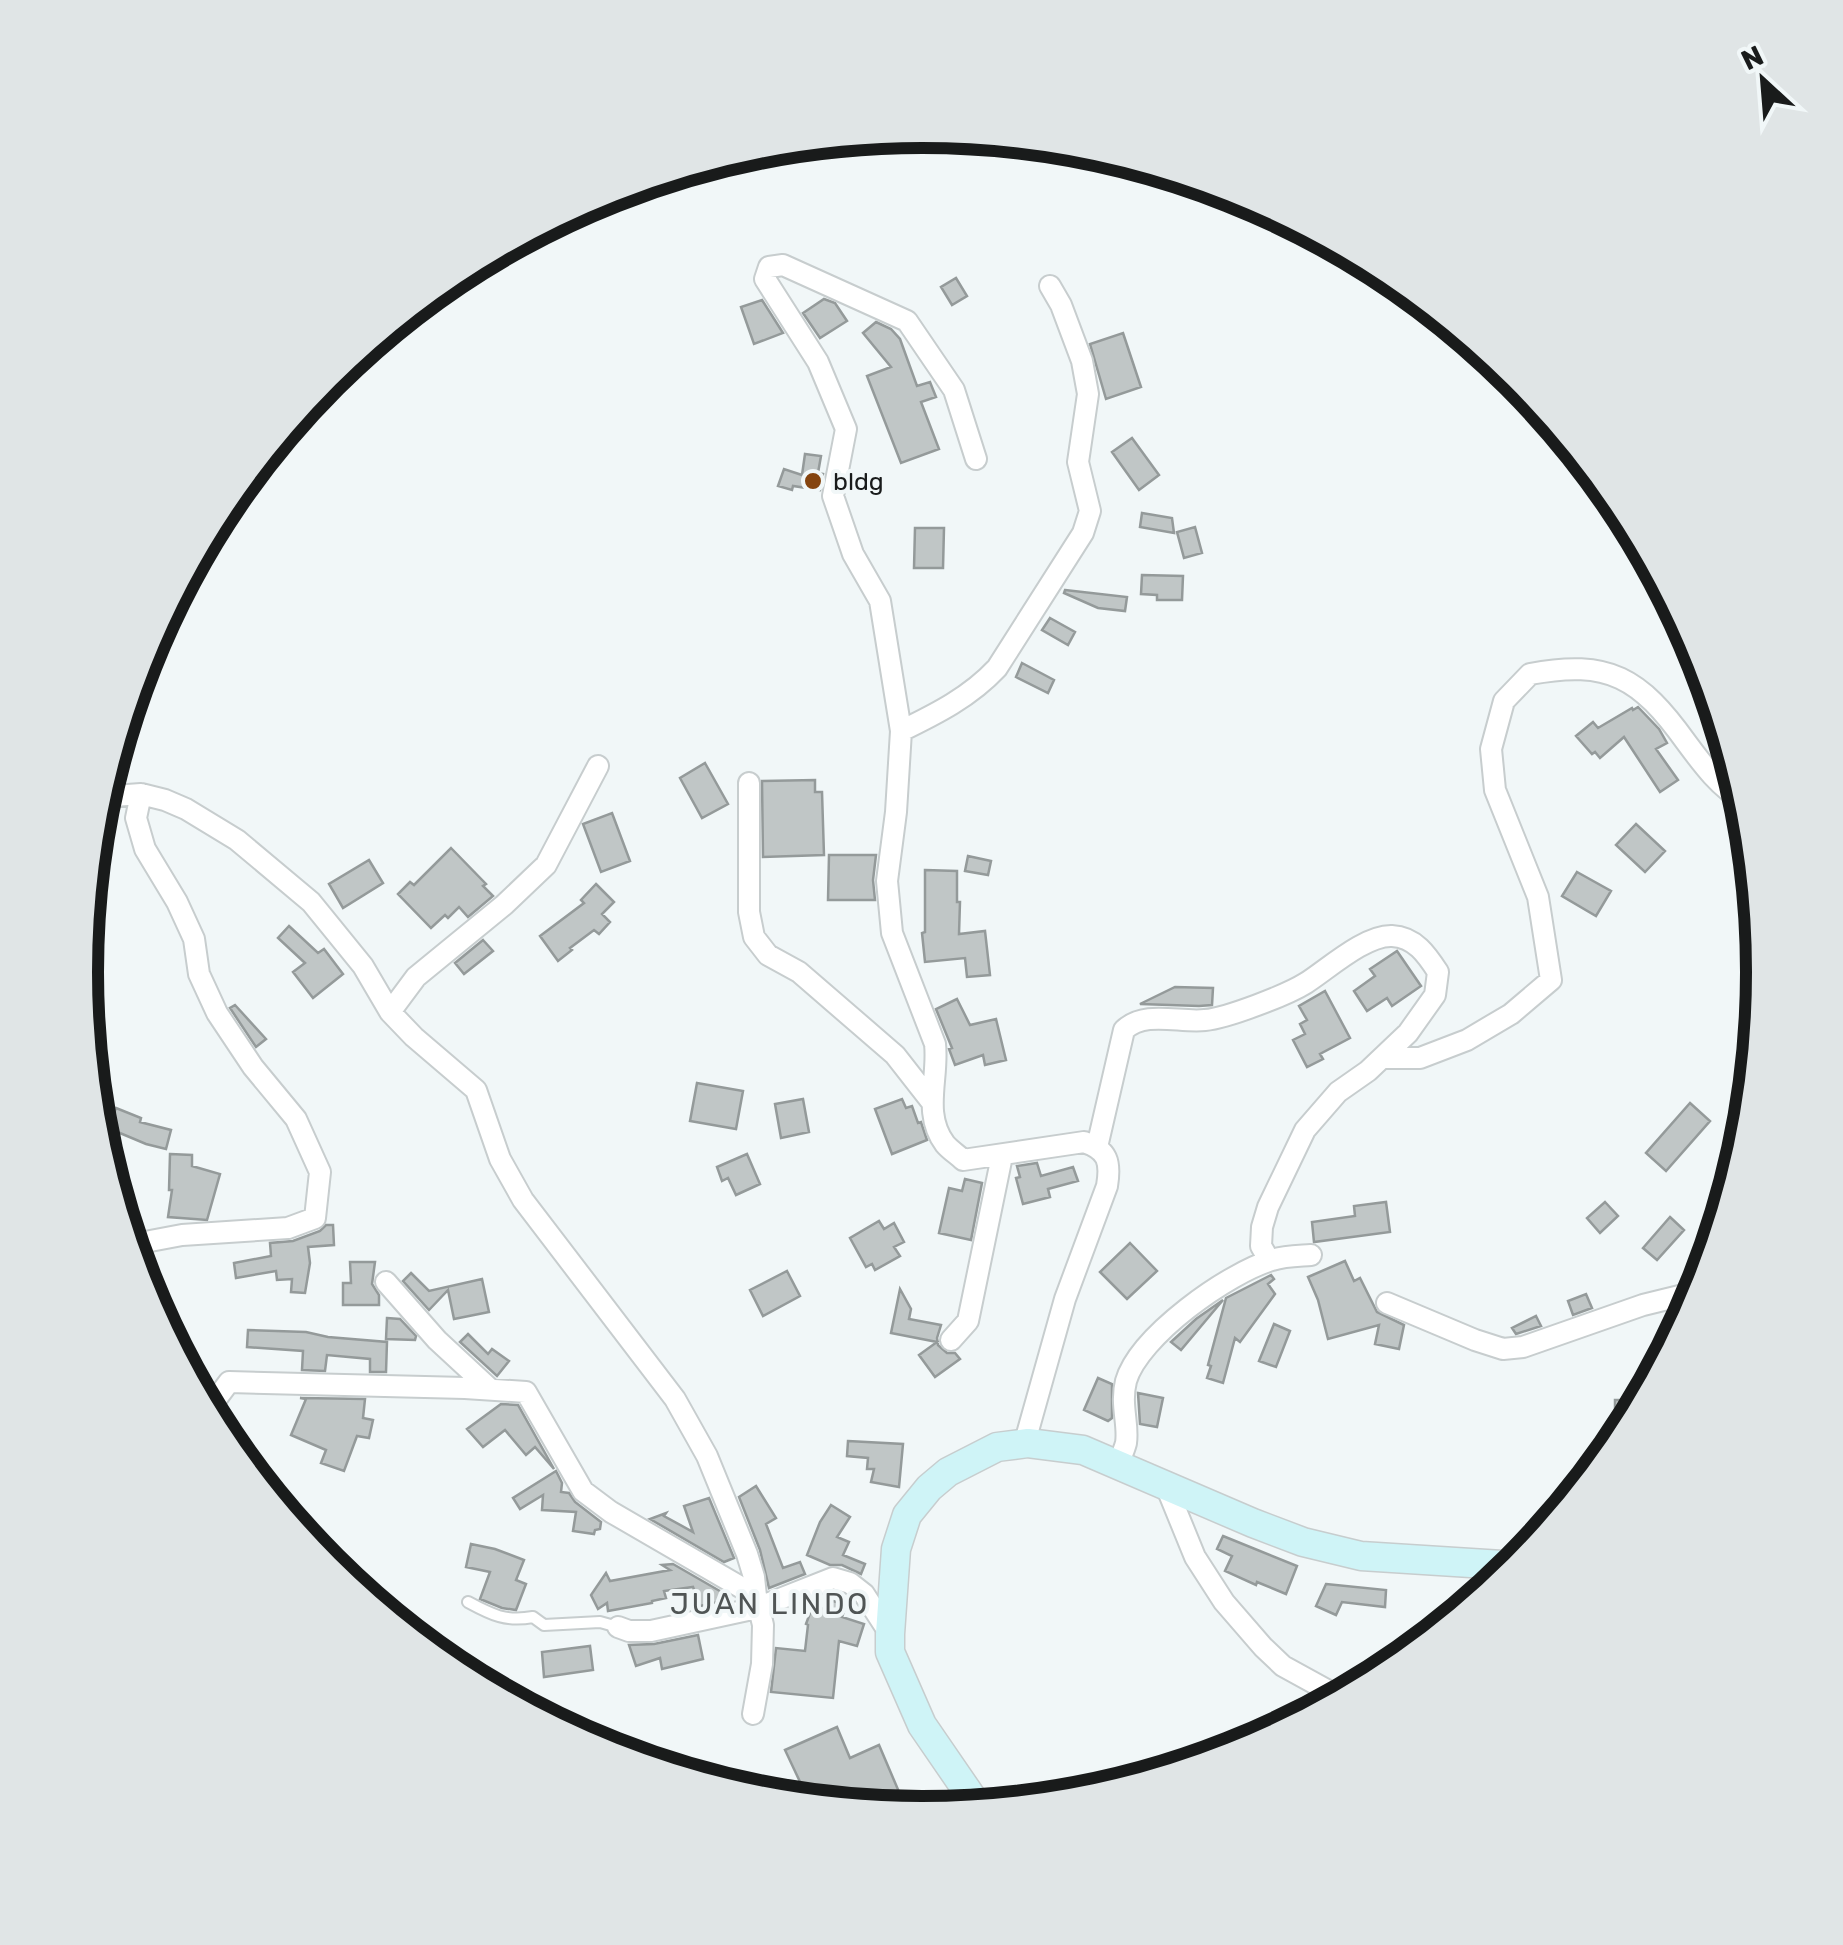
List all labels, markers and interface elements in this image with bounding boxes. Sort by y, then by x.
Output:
north arrow [1713,30,1813,130]
text: N [1736,39,1769,77]
place label: bldg [833,467,884,496]
marker: bldg [802,470,824,492]
district label: JUAN LINDO [670,1586,870,1622]

